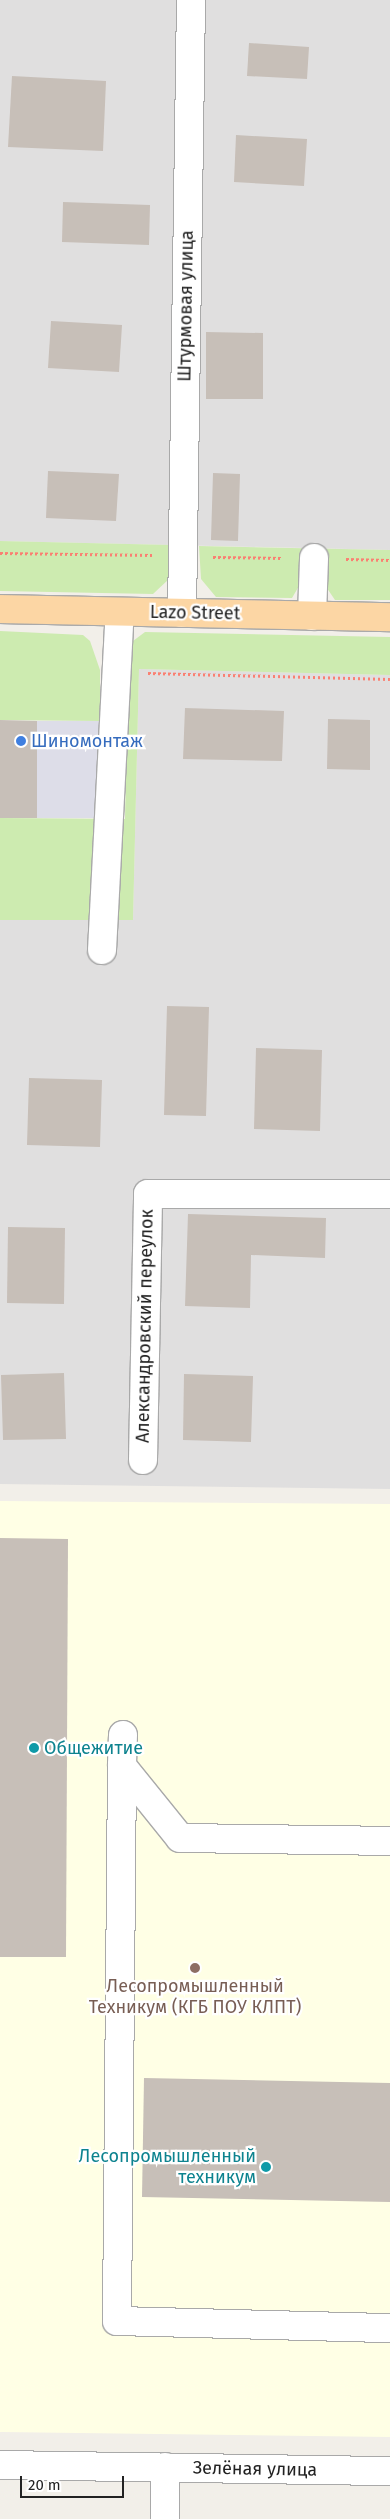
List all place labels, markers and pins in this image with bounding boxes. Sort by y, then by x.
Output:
place label: Шиномонтаж [31,730,143,752]
marker: Шиномонтаж [15,735,27,747]
place label: Общежитие [44,1737,143,1759]
marker: Общежитие [28,1742,40,1754]
marker: Лесопромышленный Техникум (КГБ ПОУ КЛПТ) [189,1962,201,1974]
place label: Лесопромышленный Техникум (КГБ ПОУ КЛПТ) [89,1976,301,2018]
place label: Лесопромышленный техникум [79,2146,256,2188]
marker: Лесопромышленный техникум [260,2161,272,2173]

